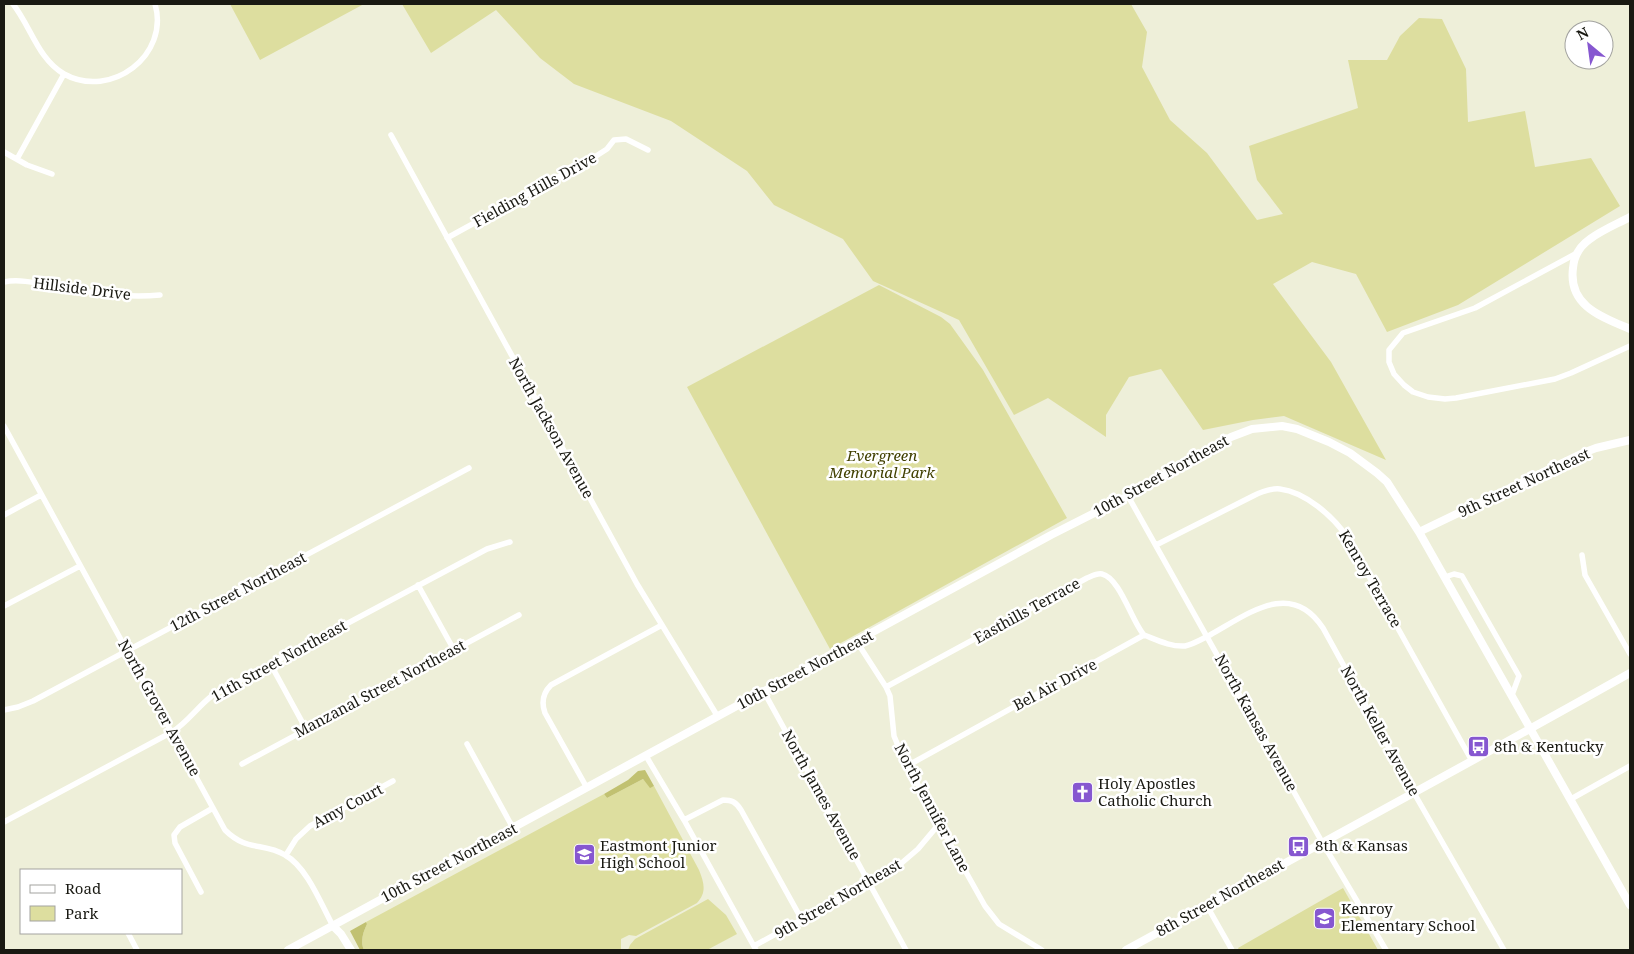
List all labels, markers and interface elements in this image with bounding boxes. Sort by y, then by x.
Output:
north arrow [1564,20,1614,70]
text: N [1573,22,1592,44]
street label: Fielding Hills Drive [469,147,600,231]
street label: Hillside Drive [32,272,132,304]
street label: North Jackson Avenue [505,353,599,502]
street label: 10th Street Northeast [1089,430,1232,521]
street label: 9th Street Northeast [1454,443,1593,521]
park label: Evergreen Memorial Park [828,445,935,482]
street label: Kenroy Terrace [1335,526,1407,631]
street label: 12th Street Northeast [166,547,309,636]
street label: Easthills Terrace [970,573,1083,648]
street label: 11th Street Northeast [207,615,350,706]
street label: 10th Street Northeast [733,625,876,714]
street label: Manzanal Street Northeast [290,634,469,742]
street label: North Grover Avenue [114,635,206,780]
street label: North Kansas Avenue [1211,650,1303,795]
street label: Bel Air Drive [1009,654,1100,715]
street label: North Keller Avenue [1337,662,1425,799]
street label: North James Avenue [778,726,866,863]
bus stop icon: 8th & Kentucky [1466,735,1490,759]
place label: 8th & Kentucky [1494,736,1604,756]
street label: North Jennifer Lane [890,740,975,876]
place label: Holy Apostles Catholic Church [1098,773,1213,810]
street label: Amy Court [309,778,386,832]
church icon: Holy Apostles Catholic Church [1070,781,1094,805]
street label: 10th Street Northeast [377,818,520,907]
bus stop icon: 8th & Kansas [1287,834,1311,858]
place label: Eastmont Junior High School [600,835,717,872]
place label: 8th & Kansas [1315,835,1408,855]
school or university icon: Eastmont Junior High School [572,843,596,867]
street label: 9th Street Northeast [770,854,905,943]
street label: 8th Street Northeast [1152,854,1287,941]
legend [20,869,182,934]
text: Road [65,878,101,898]
place label: Kenroy Elementary School [1341,898,1475,935]
text: Park [65,903,99,923]
school or university icon: Kenroy Elementary School [1313,906,1337,930]

